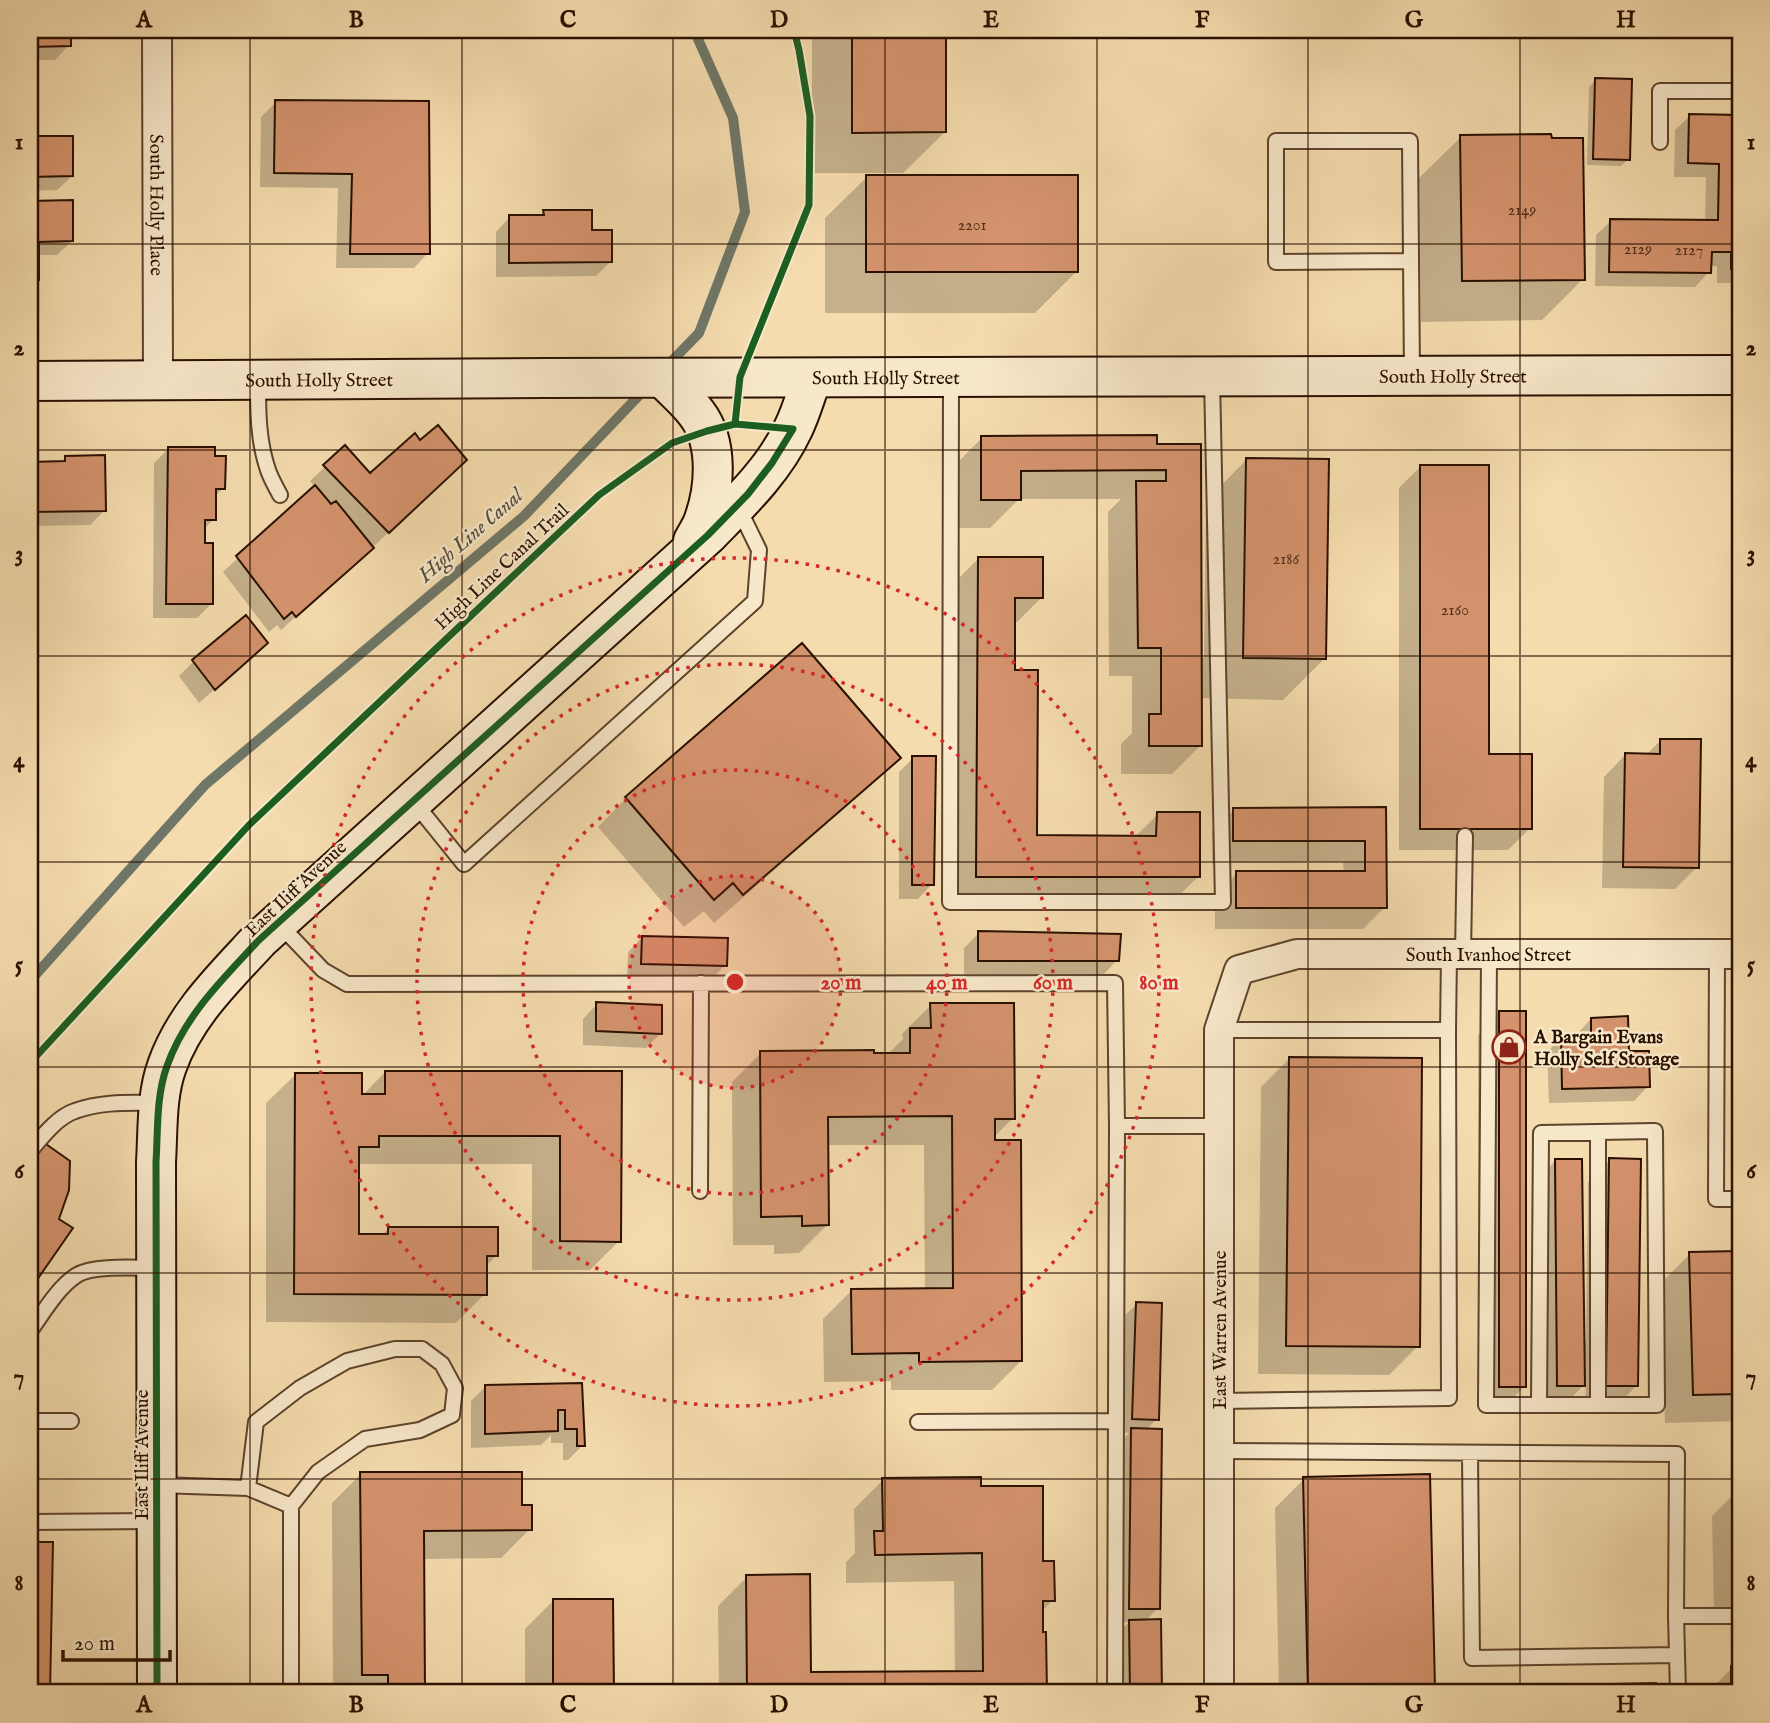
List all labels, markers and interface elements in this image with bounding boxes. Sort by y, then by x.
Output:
text: A [135,6,153,35]
text: B [348,6,364,35]
text: C [560,6,577,35]
text: D [770,6,788,35]
text: E [983,6,999,35]
text: F [1195,6,1210,35]
text: G [1405,6,1424,35]
text: H [1616,6,1636,35]
text: 1 [15,128,23,157]
text: 1 [1747,128,1755,157]
street label: South Holly Place [143,134,168,276]
house number: 2149 [1508,201,1536,221]
house number: 2201 [958,216,986,236]
house number: 2129 [1624,240,1652,260]
house number: 2127 [1675,241,1703,261]
text: 2 [14,334,25,363]
text: 2 [1746,334,1757,363]
street label: South Holly Street [1379,366,1527,390]
street label: South Holly Street [812,367,960,391]
street label: South Holly Street [245,369,393,394]
water label: High Line Canal [412,482,531,590]
street label: High Line Canal Trail [430,499,575,636]
text: 3 [15,540,23,569]
text: 3 [1747,540,1755,569]
house number: 2186 [1273,550,1299,570]
house number: 2160 [1441,601,1469,621]
text: 4 [13,746,25,775]
text: 4 [1745,746,1757,775]
street label: East Iliff Avenue [240,836,353,943]
street label: South Ivanhoe Street [1406,944,1572,968]
text: 5 [15,951,24,980]
text: 5 [1747,951,1756,980]
centre of rings [723,970,747,994]
text: 20 m [821,970,862,997]
text: 40 m [926,970,968,997]
text: 60 m [1033,970,1074,997]
text: 80 m [1139,970,1179,997]
place label: A Bargain Evans Holly Self Storage [1533,1026,1679,1072]
shop icon: A Bargain Evans Holly Self Storage [1490,1028,1528,1066]
text: 6 [14,1157,25,1186]
text: 6 [1746,1157,1757,1186]
street label: East Warren Avenue [1209,1250,1233,1409]
text: 7 [14,1363,24,1392]
text: 7 [1746,1363,1756,1392]
street label: East Iliff Avenue [131,1389,155,1520]
text: 8 [14,1569,24,1598]
text: 8 [1746,1569,1756,1598]
scale bar [63,1618,170,1662]
text: 20 m [74,1631,115,1658]
text: A [135,1691,153,1720]
text: B [348,1691,364,1720]
text: C [560,1691,577,1720]
text: D [770,1691,788,1720]
text: E [983,1691,999,1720]
text: F [1195,1691,1210,1720]
text: G [1405,1691,1424,1720]
text: H [1616,1691,1636,1720]

